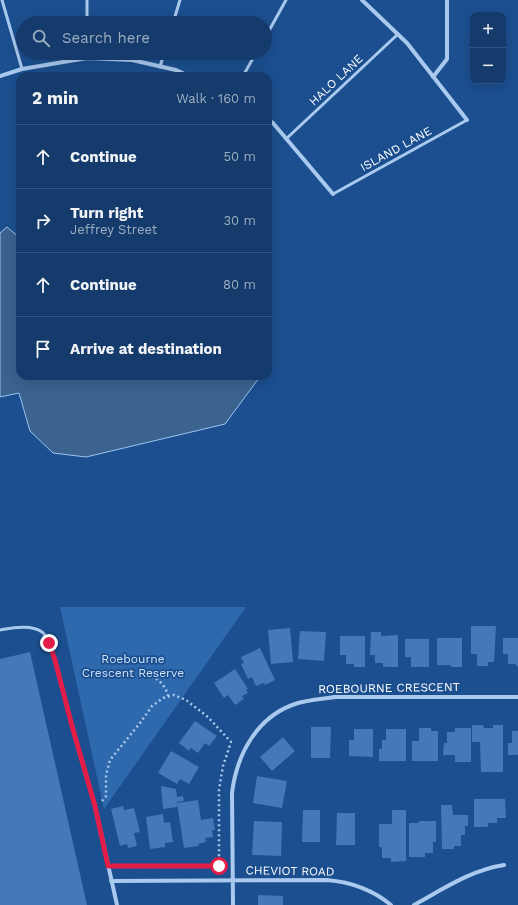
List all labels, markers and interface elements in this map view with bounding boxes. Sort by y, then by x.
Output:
map controls [470,12,506,84]
button: + [470,12,506,48]
search box [16,16,272,60]
icon: search [30,27,52,49]
text: Search here [62,29,150,47]
button: − [470,48,506,84]
street label: HALO LANE [306,51,366,108]
text: 2 min [32,88,78,108]
text: Walk · 160 m [176,91,256,106]
street label: ISLAND LANE [358,123,434,174]
icon: ahead [32,146,54,168]
text: Continue [70,148,137,166]
text: 50 m [224,149,256,164]
text: Turn right [70,204,143,222]
icon: right [32,210,54,232]
text: 30 m [224,213,256,228]
text: Jeffrey Street [70,222,157,237]
icon: ahead [32,274,54,296]
text: Continue [70,276,137,294]
text: 80 m [223,277,256,292]
icon: arrive [32,338,54,360]
text: Arrive at destination [70,340,222,358]
route end [40,634,58,652]
park label: Roebourne Crescent Reserve [82,652,184,680]
street label: ROEBOURNE CRESCENT [318,680,460,696]
route start [210,857,228,875]
street label: CHEVIOT ROAD [245,863,335,879]

